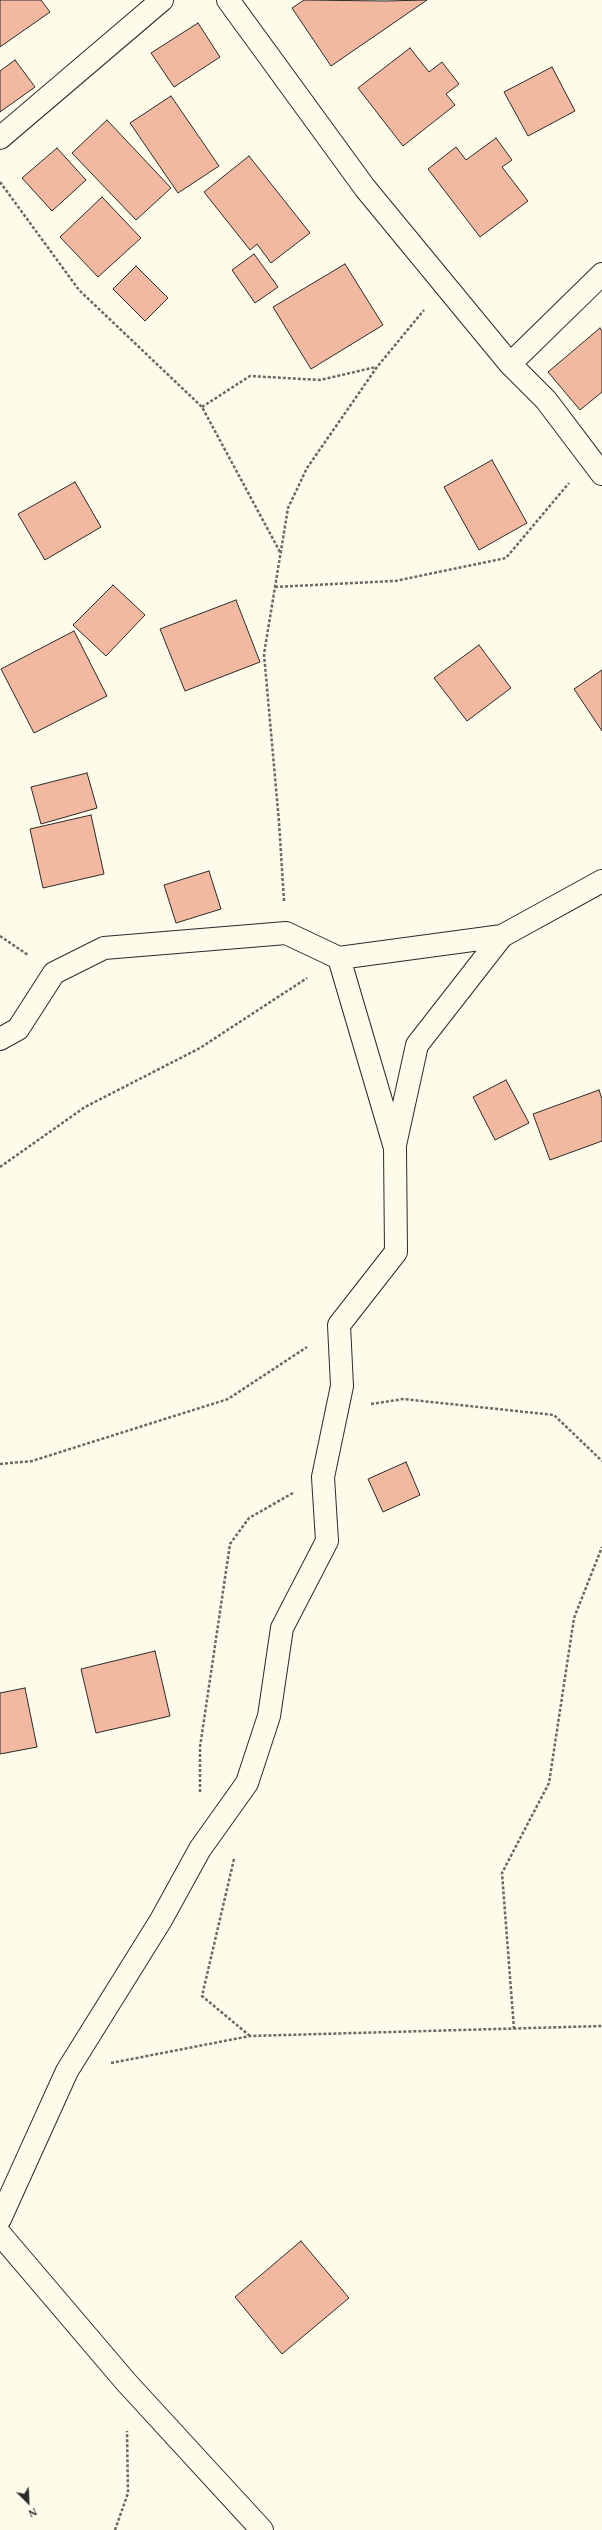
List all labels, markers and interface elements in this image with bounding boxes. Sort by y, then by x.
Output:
north arrow [8,2482,48,2522]
text: N [27,2506,39,2520]

